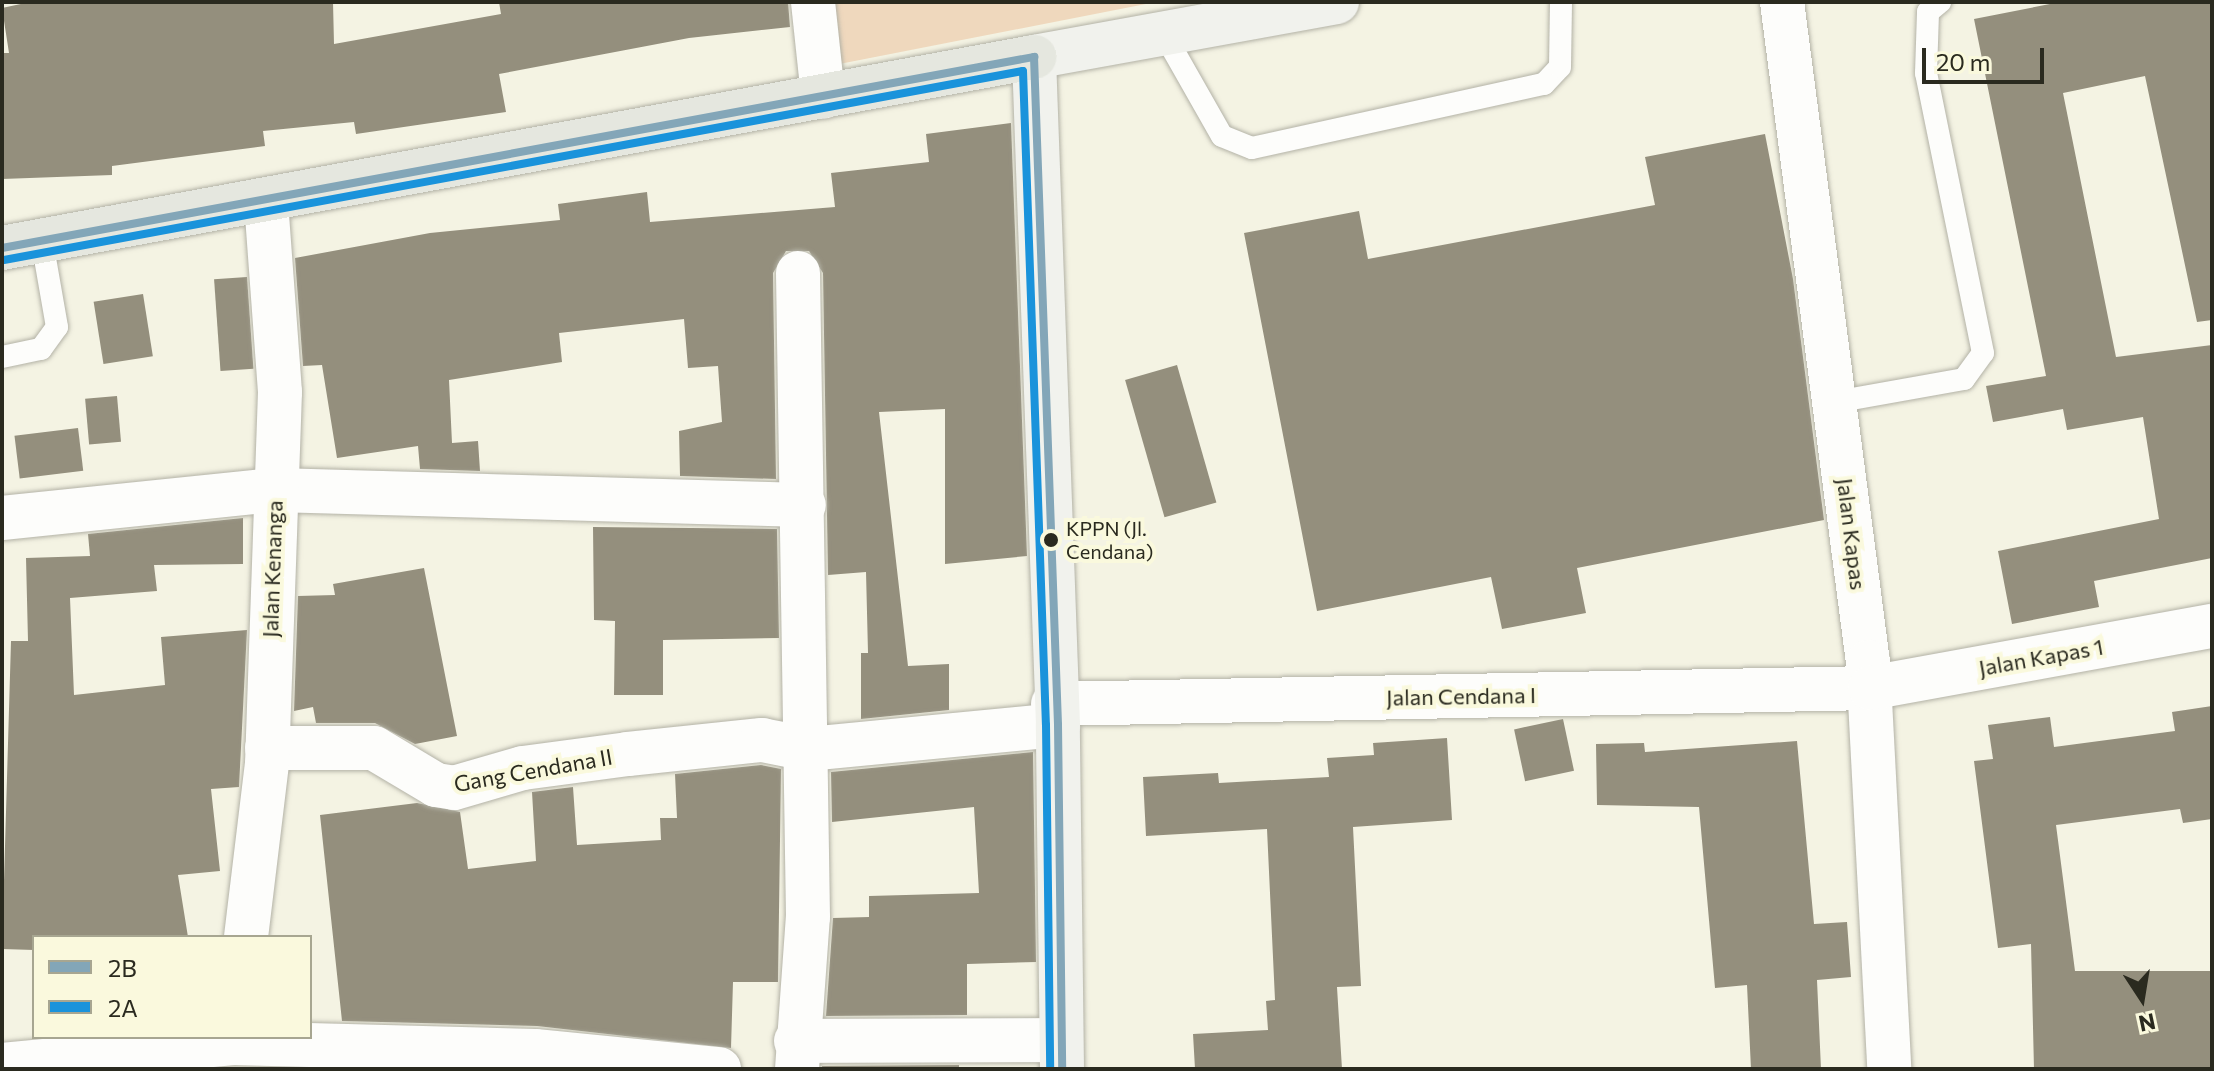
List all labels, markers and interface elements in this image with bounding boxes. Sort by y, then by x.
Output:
scale bar [1926,32,2048,82]
text: 20 m [1936,47,1990,76]
street label: Jalan Kapas [1832,477,1872,591]
street label: Jalan Kenanga [256,500,288,638]
place label: KPPN (Jl. Cendana) [1066,516,1153,563]
marker: KPPN (Jl. Cendana) [1043,532,1059,548]
street label: Jalan Kapas 1 [1977,633,2105,681]
street label: Jalan Cendana I [1386,681,1536,711]
street label: Gang Cendana II [452,743,614,797]
legend [32,935,312,1039]
text: 2B [108,953,137,982]
north arrow [2102,959,2182,1039]
text: 2A [108,993,138,1022]
text: N [2136,1008,2158,1038]

